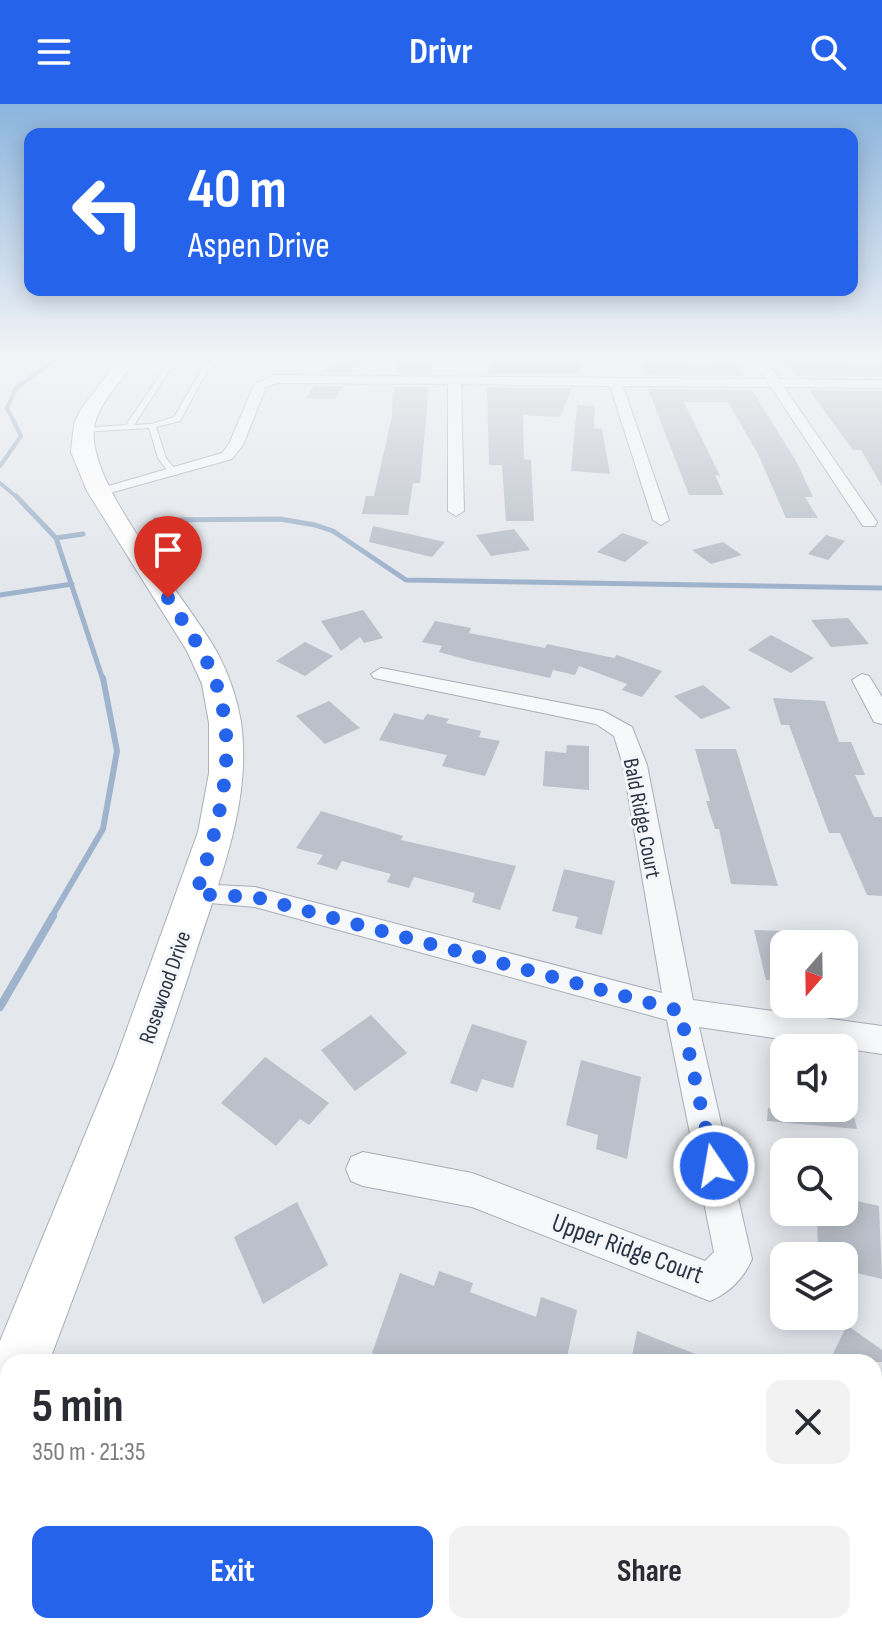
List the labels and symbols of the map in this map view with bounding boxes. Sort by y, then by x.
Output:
pin [134,516,202,598]
street label: Bald Ridge Court [617,756,666,881]
street label: Rosewood Drive [134,928,197,1047]
north arrow [770,930,858,1018]
position arrow [672,1124,756,1208]
street label: Upper Ridge Court [548,1208,707,1291]

